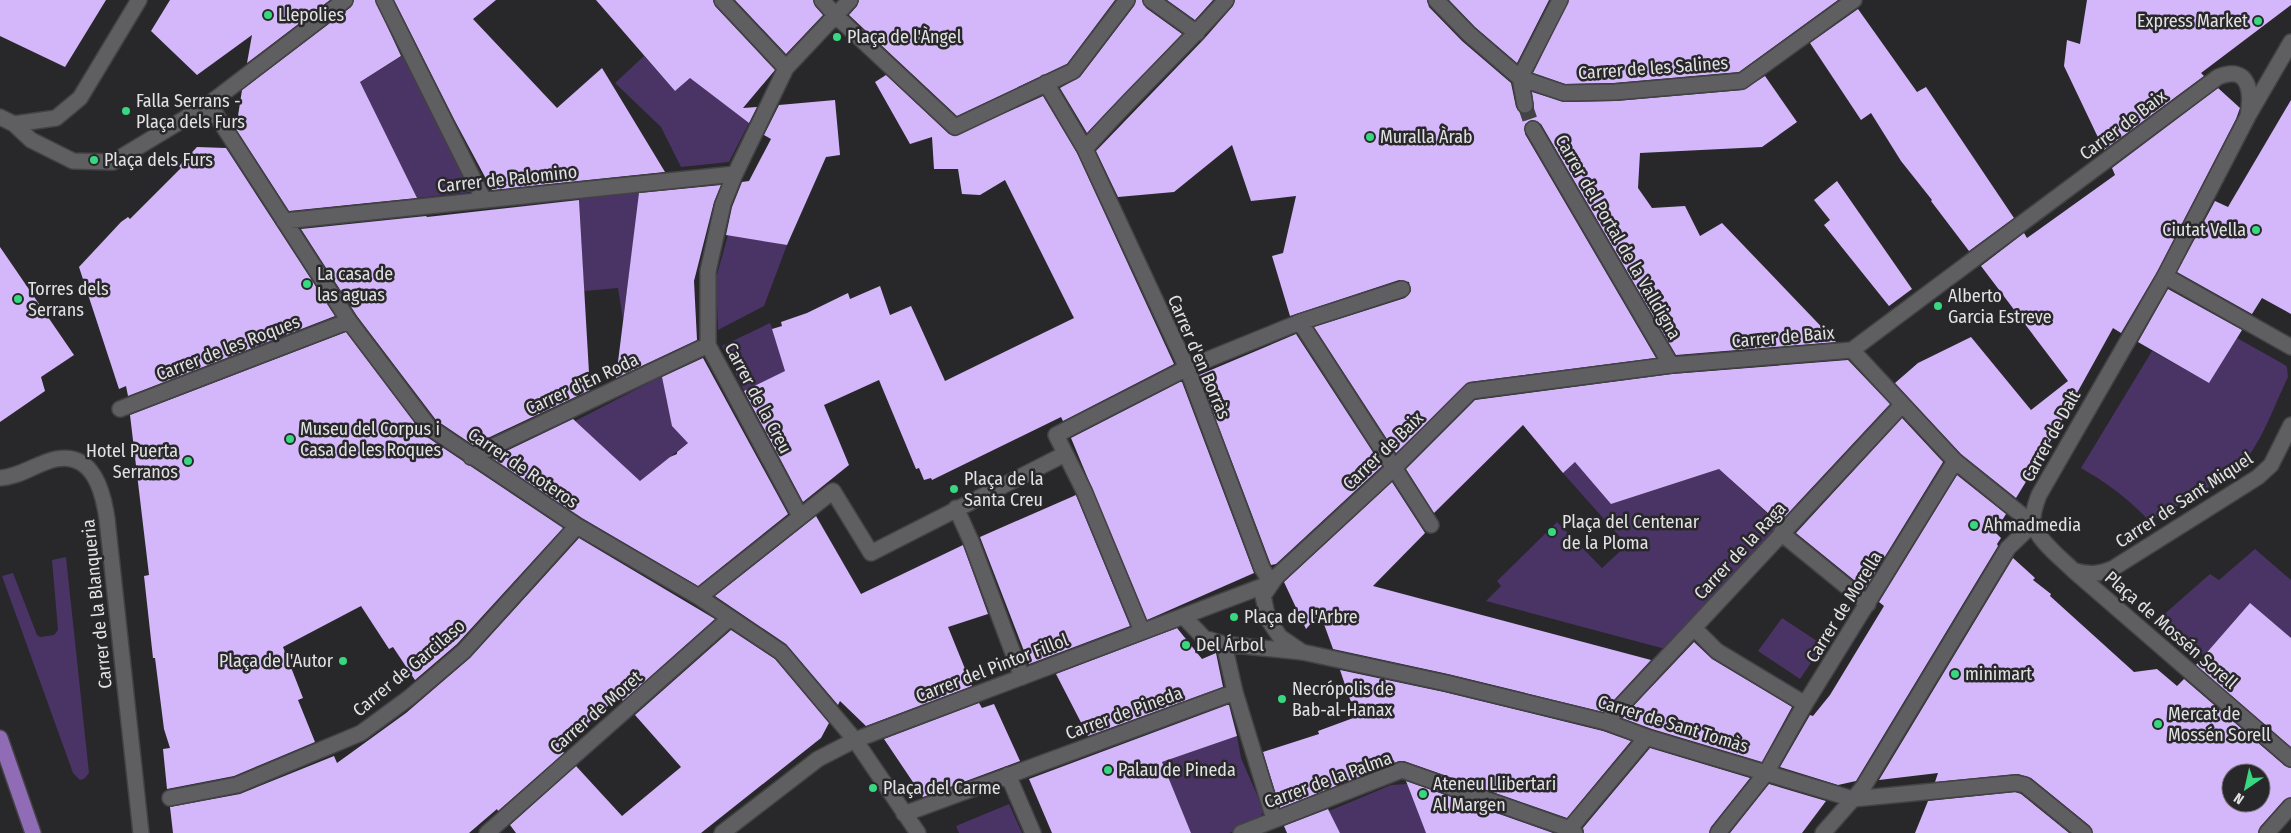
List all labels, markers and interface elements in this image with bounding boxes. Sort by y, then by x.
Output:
place label: Llepolies [278,4,345,26]
marker: Llepolies [262,9,274,21]
place label: Express Market [2137,10,2248,32]
marker: Express Market [2252,15,2264,27]
place label: Plaça de l'Àngel [847,25,962,48]
marker: Plaça de l'Àngel [831,31,843,43]
street label: Carrer de les Salines [1577,52,1729,84]
street label: Carrer de Baix [2075,85,2171,165]
place label: Falla Serrans - Plaça dels Furs [136,90,245,133]
marker: Falla Serrans - Plaça dels Furs [120,105,132,117]
place label: Muralla Àrab [1380,125,1473,148]
marker: Muralla Àrab [1364,131,1376,143]
street label: Carrer del Portal de la Valldigna [1550,131,1686,343]
place label: Plaça dels Furs [104,149,213,171]
marker: Plaça dels Furs [88,154,100,166]
street label: Carrer de Palomino [436,161,578,197]
place label: Ciutat Vella [2162,219,2246,241]
marker: Ciutat Vella [2250,224,2262,236]
place label: La casa de las aguas [317,263,393,306]
place label: Torres dels Serrans [28,278,109,321]
marker: La casa de las aguas [301,278,313,290]
place label: Alberto Garcia Estreve [1948,285,2052,328]
street label: Carrer d'en Borràs [1163,292,1235,423]
marker: Torres dels Serrans [12,293,24,305]
marker: Alberto Garcia Estreve [1932,300,1944,312]
street label: Carrer de les Roques [153,310,303,386]
street label: Carrer de Baix [1731,322,1835,352]
street label: Carrer de la Creu [719,339,797,457]
street label: Carrer d'En Roda [522,348,642,420]
street label: Carrer de Dalt [2017,386,2085,486]
street label: Carrer de Baix [1338,407,1428,495]
place label: Museu del Corpus i Casa de les Roques [300,418,441,461]
street label: Carrer de Roteros [464,423,583,513]
marker: Museu del Corpus i Casa de les Roques [284,433,296,445]
place label: Hotel Puerta Serranos [86,440,178,483]
street label: Carrer de Sant Miquel [2111,447,2257,553]
marker: Hotel Puerta Serranos [182,455,194,467]
place label: Plaça de la Santa Creu [964,468,1044,511]
marker: Plaça de la Santa Creu [948,483,960,495]
street label: Carrer de la Raga [1689,498,1791,604]
place label: Plaça del Centenar de la Ploma [1562,511,1700,554]
place label: Ahmadmedia [1984,514,2081,536]
street label: Carrer de la Blanqueria [77,518,117,690]
marker: Ahmadmedia [1968,519,1980,531]
marker: Plaça del Centenar de la Ploma [1546,526,1558,538]
street label: Carrer de Morella [1801,547,1887,667]
street label: Plaça de Mossén Sorell [2100,566,2242,694]
place label: Plaça de l'Arbre [1244,606,1358,628]
marker: Plaça de l'Arbre [1228,611,1240,623]
street label: Carrer de Garcilaso [348,615,470,721]
street label: Carrer del Pintor Fillol [913,629,1071,707]
place label: Del Árbol [1196,633,1264,656]
marker: Del Árbol [1180,639,1192,651]
place label: Plaça de l'Autor [219,650,334,672]
marker: Plaça de l'Autor [337,655,349,667]
place label: minimart [1965,663,2032,685]
street label: Carrer de Moret [545,666,647,758]
marker: minimart [1949,668,1961,680]
place label: Necrópolis de Bab-al-Hanax [1292,678,1394,721]
street label: Carrer de Pineda [1063,682,1186,744]
street label: Carrer de Sant Tomàs [1595,691,1751,757]
marker: Necrópolis de Bab-al-Hanax [1276,693,1288,705]
place label: Mercat de Mossén Sorell [2168,703,2271,746]
marker: Mercat de Mossén Sorell [2152,718,2164,730]
street label: Carrer de la Palma [1261,747,1395,813]
place label: Palau de Pineda [1118,759,1236,781]
north arrow [2221,763,2271,813]
marker: Palau de Pineda [1102,764,1114,776]
place label: Ateneu Llibertari Al Margen [1433,773,1556,816]
place label: Plaça del Carme [883,777,1001,799]
marker: Plaça del Carme [867,782,879,794]
marker: Ateneu Llibertari Al Margen [1417,788,1429,800]
text: N [2231,789,2247,808]

